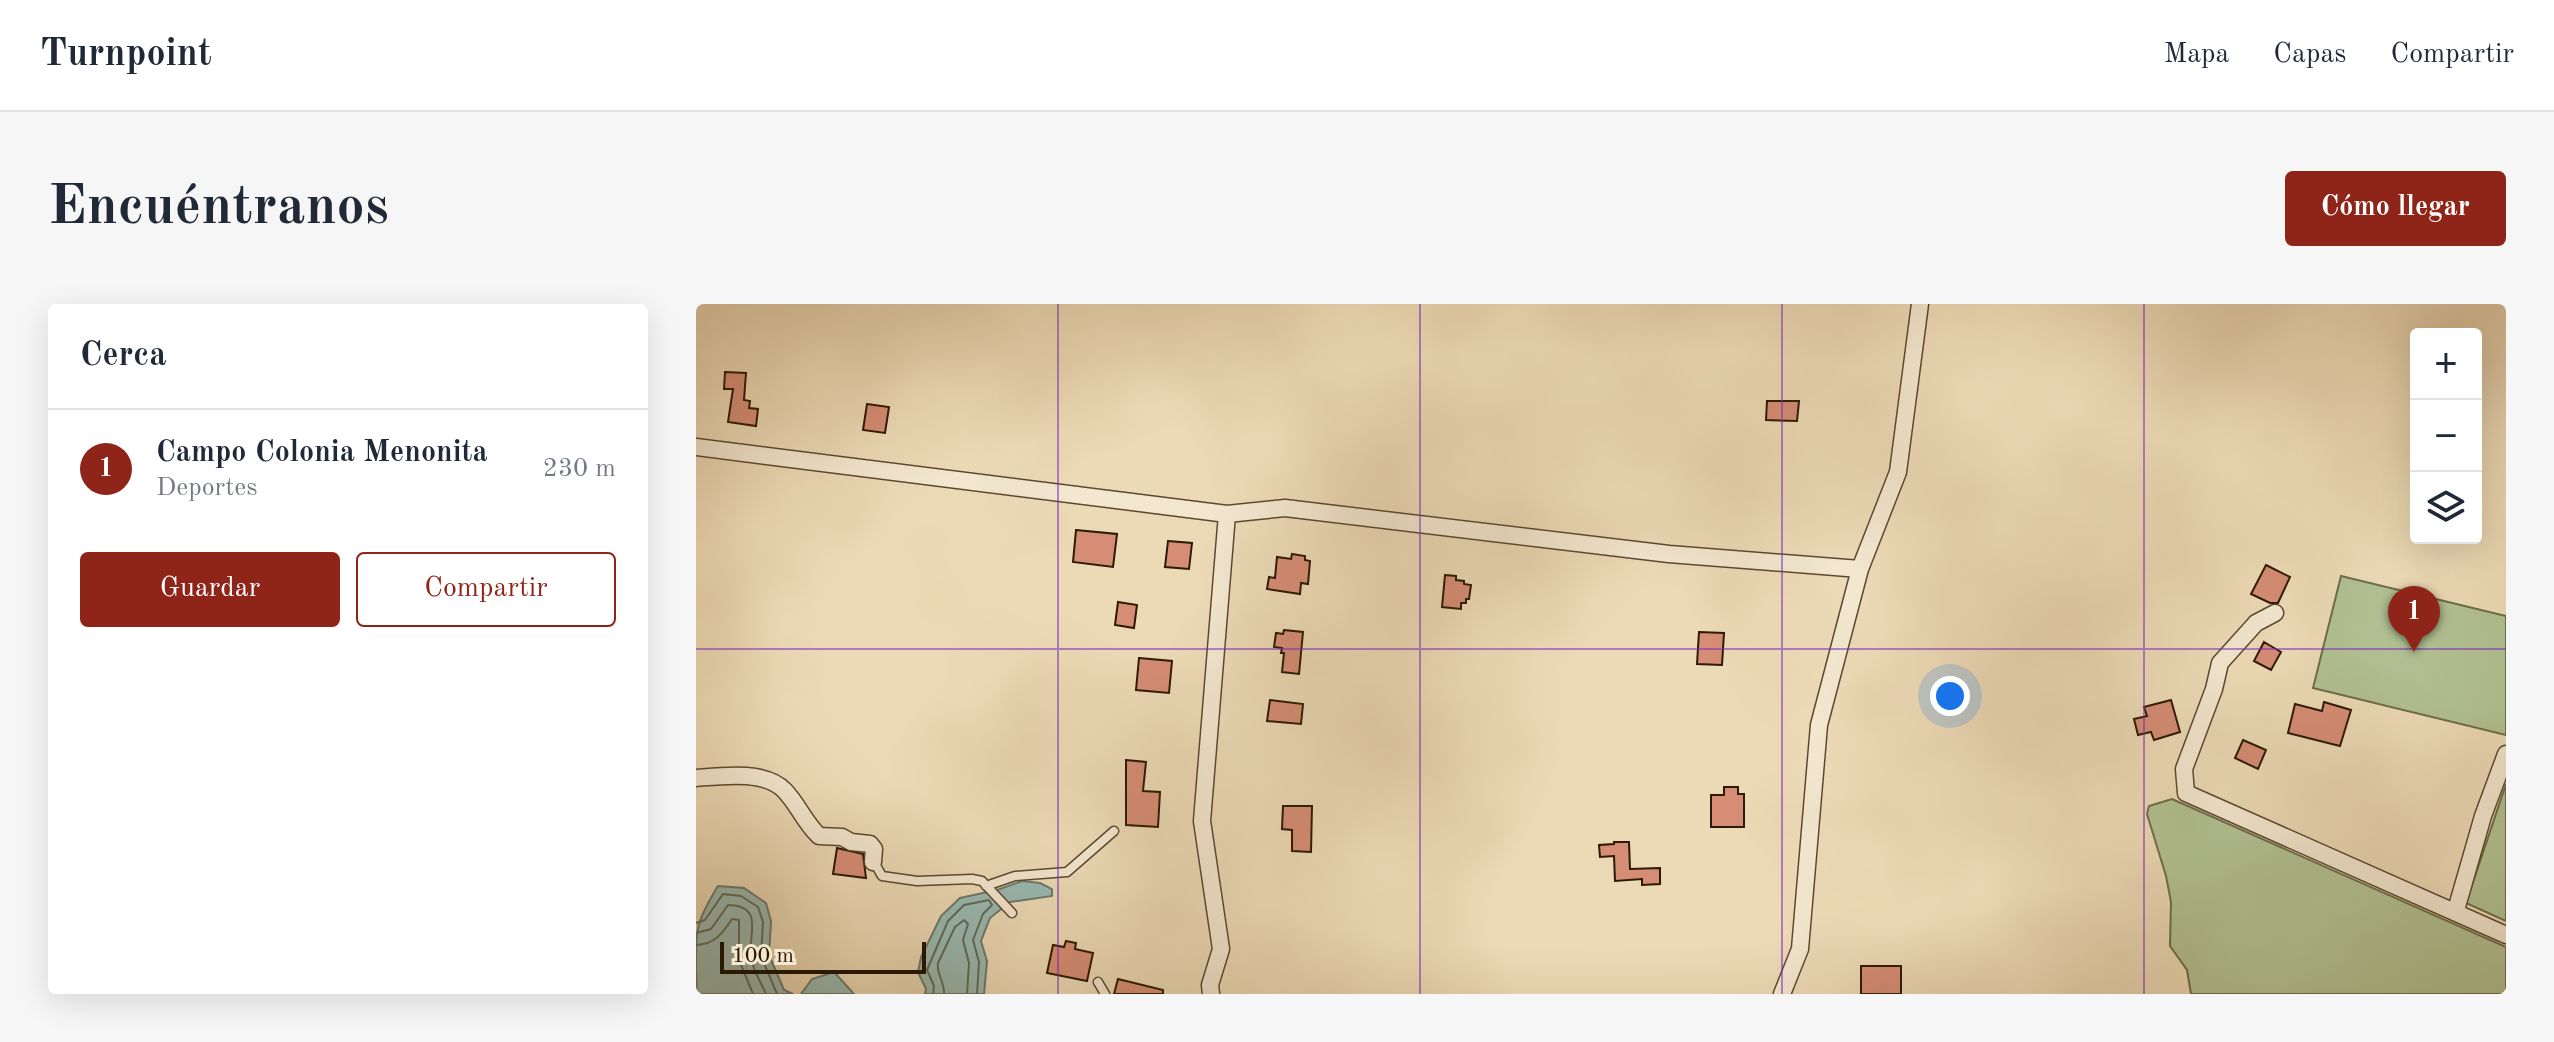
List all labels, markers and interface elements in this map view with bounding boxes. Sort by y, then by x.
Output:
text: Turnpoint [40,36,212,74]
text: Mapa [2164,41,2229,69]
text: Capas [2273,41,2346,69]
text: Compartir [2390,41,2514,69]
button: Cómo llegar [2285,171,2506,246]
text: Encuéntranos [48,180,389,236]
map controls [2410,328,2482,544]
button: + [2410,328,2482,400]
text: Cerca [80,339,166,373]
button: − [2410,400,2482,472]
text: Campo Colonia Menonita [156,438,488,468]
text: 1 [98,456,114,482]
text: 230 m [543,456,616,482]
button: layers [2410,472,2482,544]
text: Deportes [156,475,258,501]
button: Guardar [80,552,340,627]
button: Compartir [356,552,616,627]
pin: 1 [2388,586,2440,652]
your location [1930,676,1970,716]
scale bar [720,938,926,974]
text: 100 m [732,945,794,967]

